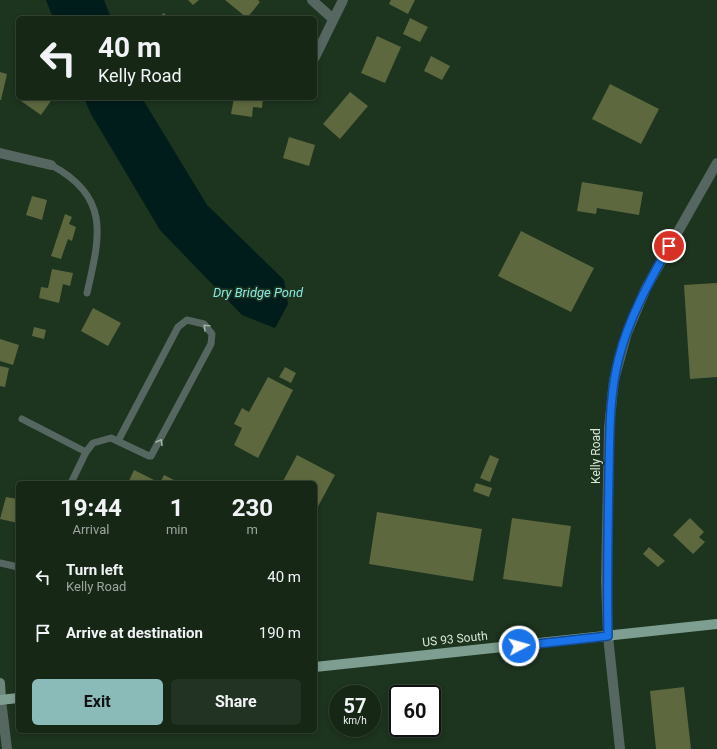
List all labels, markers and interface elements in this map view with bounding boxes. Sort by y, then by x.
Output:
text: 40 m [98,31,161,64]
icon: left [32,32,84,84]
text: Kelly Road [98,65,182,86]
pin [652,229,686,263]
icon: arrive [658,235,680,257]
water label: Dry Bridge Pond [213,285,304,300]
one-way arrow [203,325,211,332]
street label: Kelly Road [589,428,603,484]
one-way arrow [155,439,162,446]
text: 19:44 [60,494,122,522]
text: 1 [170,494,184,522]
text: 230 [232,494,273,522]
text: Arrival [72,522,109,537]
text: min [166,522,188,537]
text: m [247,522,258,537]
text: Turn left [66,561,123,579]
icon: left [32,566,54,588]
text: 40 m [267,568,301,586]
text: Kelly Road [66,579,126,594]
icon: arrive [32,622,54,644]
text: Arrive at destination [66,624,203,642]
text: 190 m [259,624,301,642]
position arrow [498,625,540,667]
street label: US 93 South [422,629,488,649]
button: Exit [32,679,163,725]
button: Share [171,679,301,725]
speed limit sign: 60 [389,685,441,737]
text: 57 [344,694,366,718]
text: km/h [343,715,367,726]

